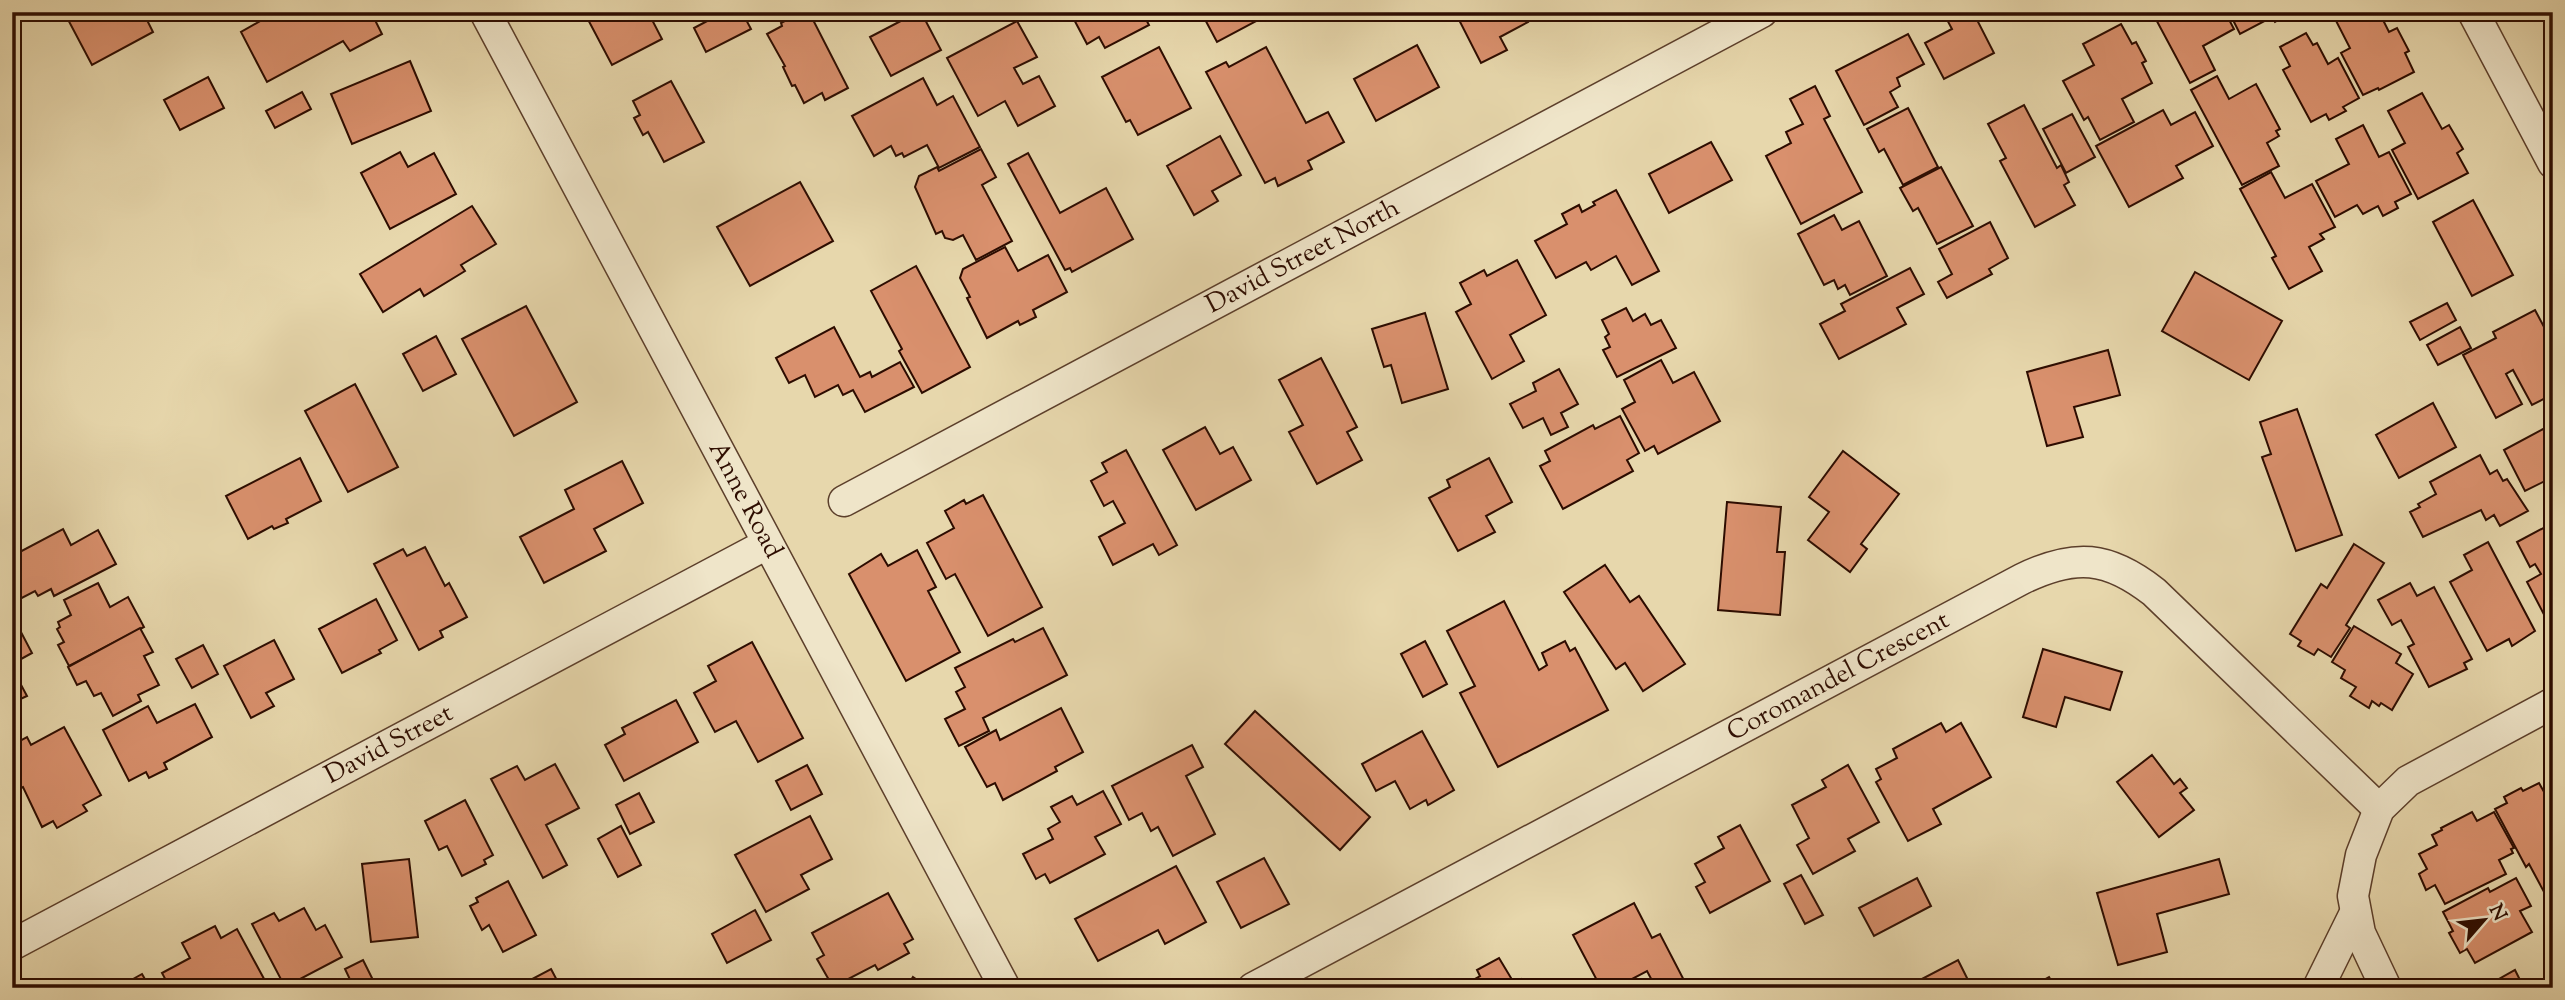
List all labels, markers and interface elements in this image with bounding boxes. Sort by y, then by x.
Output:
street label: David Street North [1200,190,1406,323]
street label: Anne Road [699,435,792,565]
street label: Coromandel Crescent [1721,602,1956,751]
street label: David Street [318,695,460,794]
north arrow [2450,884,2520,954]
text: N [2481,900,2512,926]

